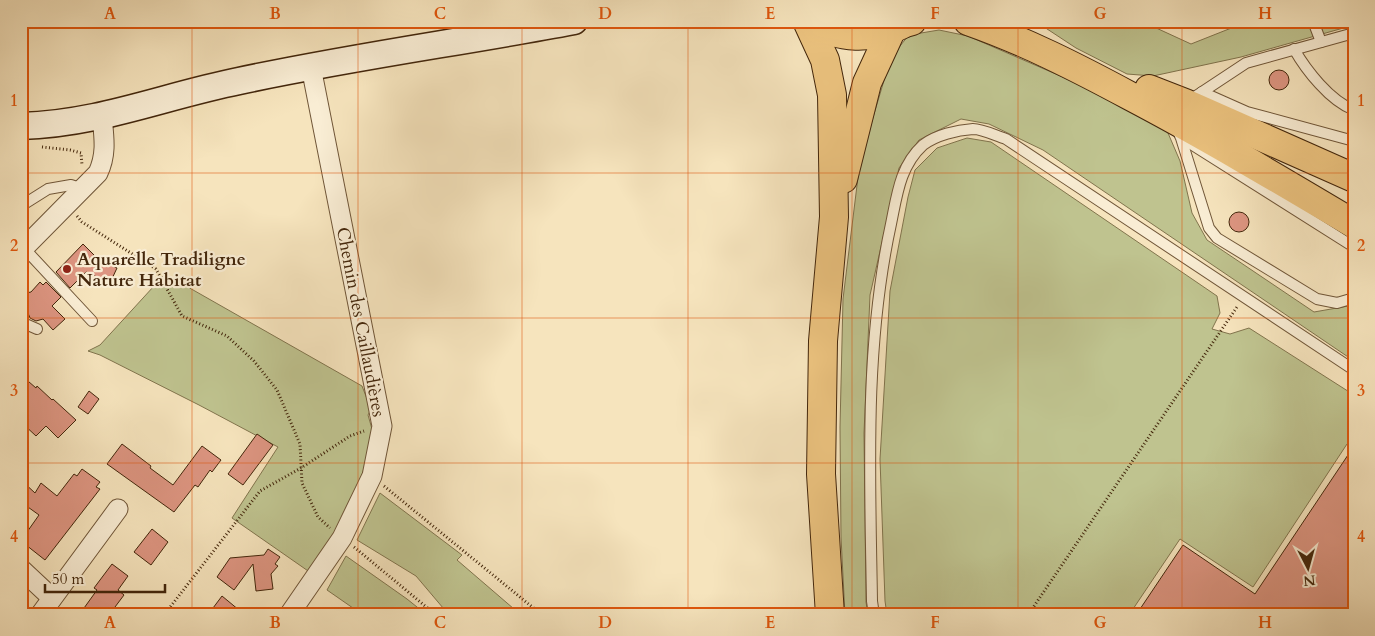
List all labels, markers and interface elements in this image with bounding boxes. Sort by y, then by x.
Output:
text: A [104,3,116,25]
text: B [269,3,281,25]
text: C [434,3,446,25]
text: D [598,3,612,25]
text: E [765,3,775,25]
text: F [930,3,940,25]
text: G [1093,3,1107,25]
text: H [1258,3,1272,25]
text: 1 [10,90,18,112]
text: 1 [1357,90,1365,112]
street label: Chemin des Caillaudières [330,225,391,419]
text: 2 [10,235,18,257]
text: 2 [1357,235,1365,257]
place label: Aquarelle Tradiligne Nature Habitat [77,247,246,293]
marker: Aquarelle Tradiligne Nature Habitat [61,263,73,275]
text: 3 [10,380,18,402]
text: 3 [1357,380,1365,402]
text: 4 [10,526,18,548]
text: 4 [1357,526,1365,548]
north arrow [1282,544,1332,594]
scale bar [45,561,165,593]
text: 50 m [52,569,84,589]
text: N [1302,570,1316,591]
text: A [104,612,116,634]
text: B [269,612,281,634]
text: C [434,612,446,634]
text: D [598,612,612,634]
text: E [765,612,775,634]
text: F [930,612,940,634]
text: G [1093,612,1107,634]
text: H [1258,612,1272,634]

